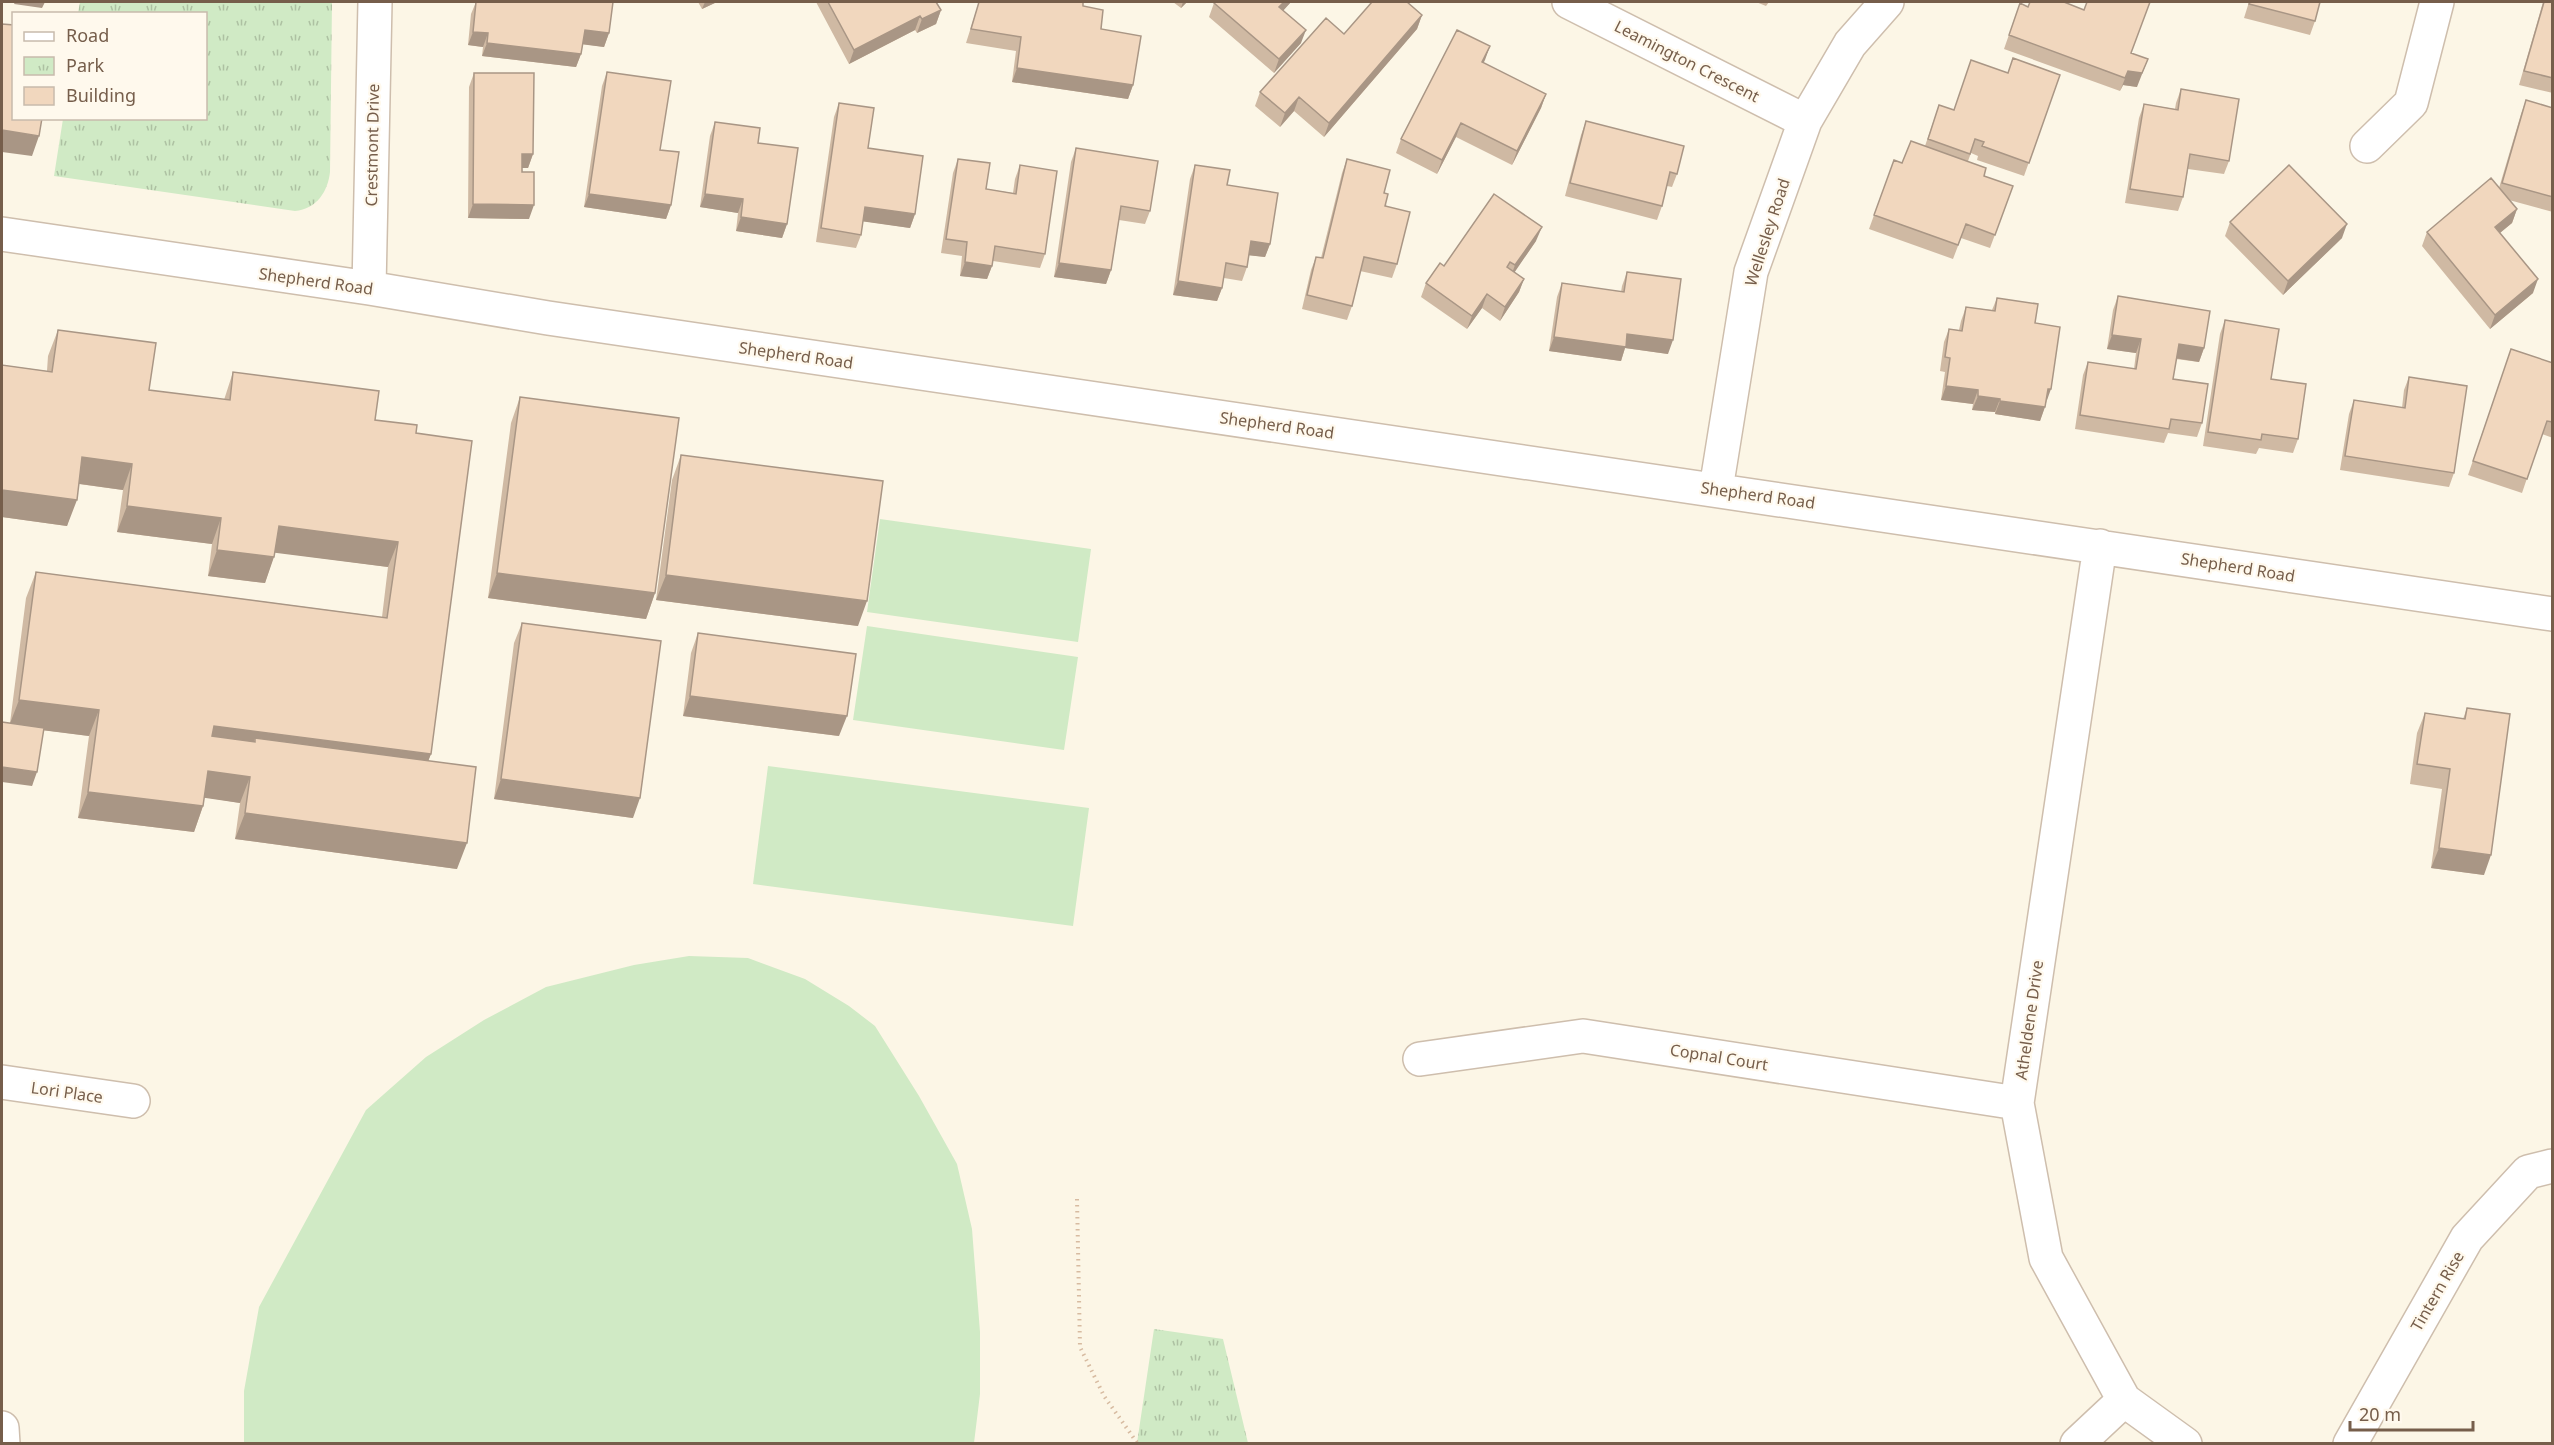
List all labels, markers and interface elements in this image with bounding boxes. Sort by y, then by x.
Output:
legend [12,12,207,120]
street label: Leamington Crescent [1611,15,1764,107]
text: Road [66,23,109,47]
text: Park [66,53,104,77]
text: Building [66,83,136,107]
street label: Crestmont Drive [360,83,384,207]
street label: Wellesley Road [1739,175,1795,289]
street label: Shepherd Road [257,262,375,300]
street label: Shepherd Road [737,336,855,374]
street label: Shepherd Road [1218,406,1336,444]
street label: Shepherd Road [1699,476,1817,514]
street label: Shepherd Road [2179,547,2297,587]
street label: Atheldene Drive [2010,959,2048,1081]
street label: Copnal Court [1668,1038,1770,1076]
street label: Lori Place [30,1076,104,1108]
street label: Tintern Rise [2405,1247,2469,1335]
scale bar [2350,1394,2473,1432]
text: 20 m [2359,1402,2401,1426]

